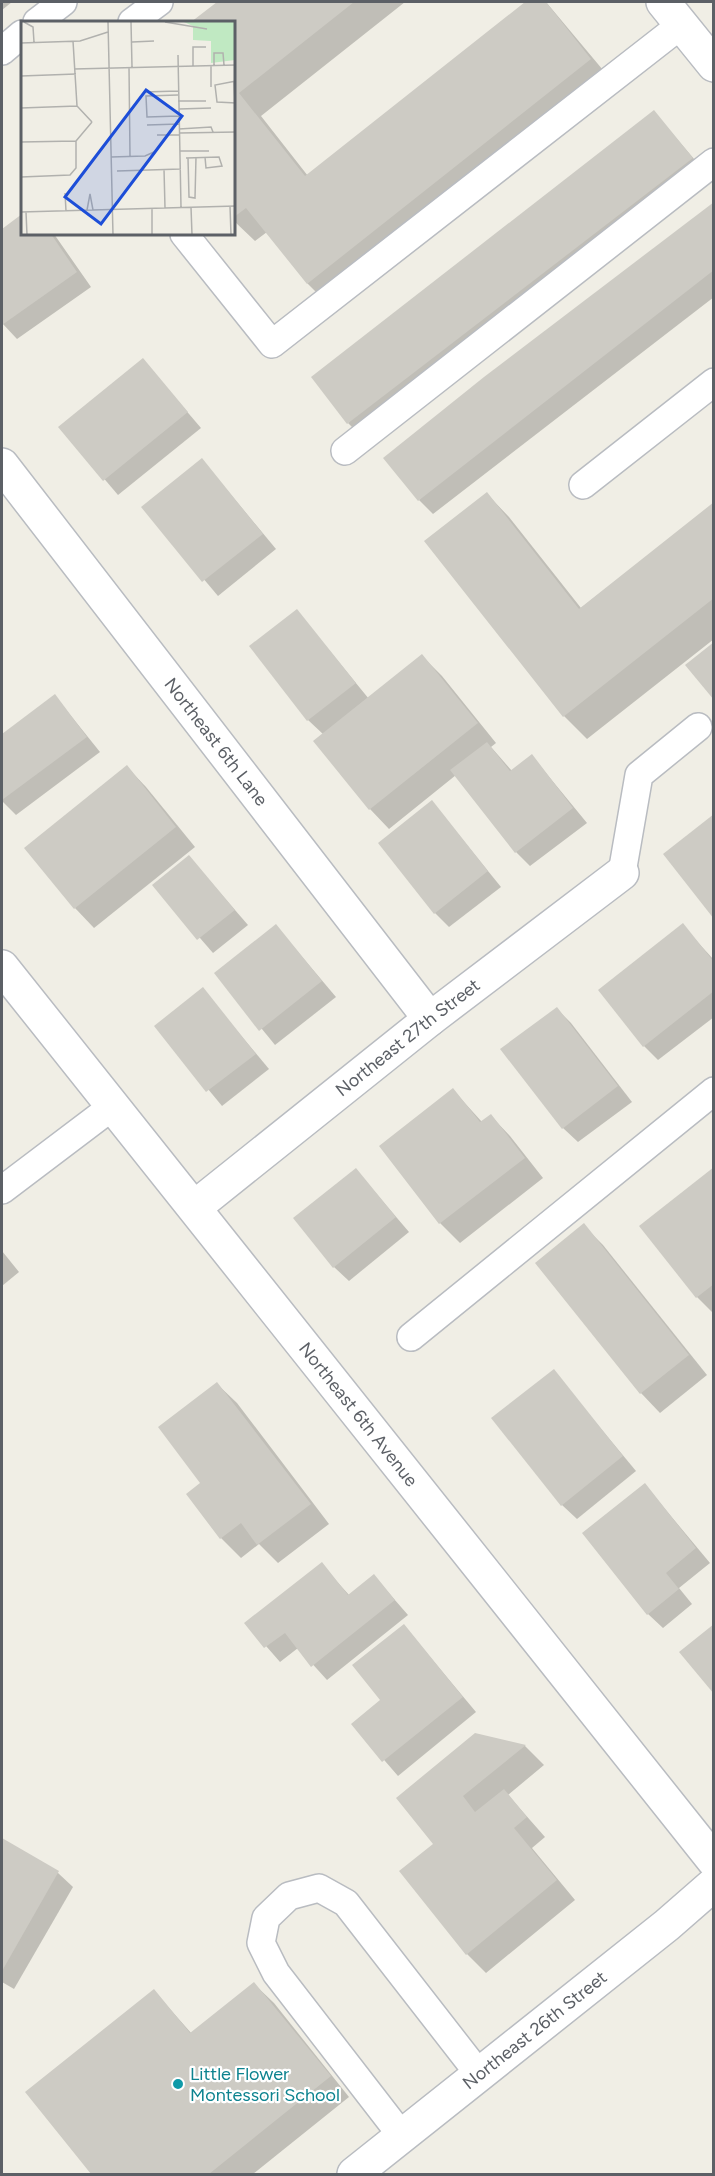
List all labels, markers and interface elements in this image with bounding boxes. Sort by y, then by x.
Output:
inset map [21,21,236,236]
street label: Northeast 6th Lane [160,674,272,811]
street label: Northeast 27th Street [331,974,484,1101]
street label: Northeast 6th Avenue [294,1338,423,1491]
street label: Northeast 26th Street [458,1966,611,2094]
place label: Little Flower Montessori School [190,2063,340,2106]
marker: Little Flower Montessori School [171,2077,185,2091]

